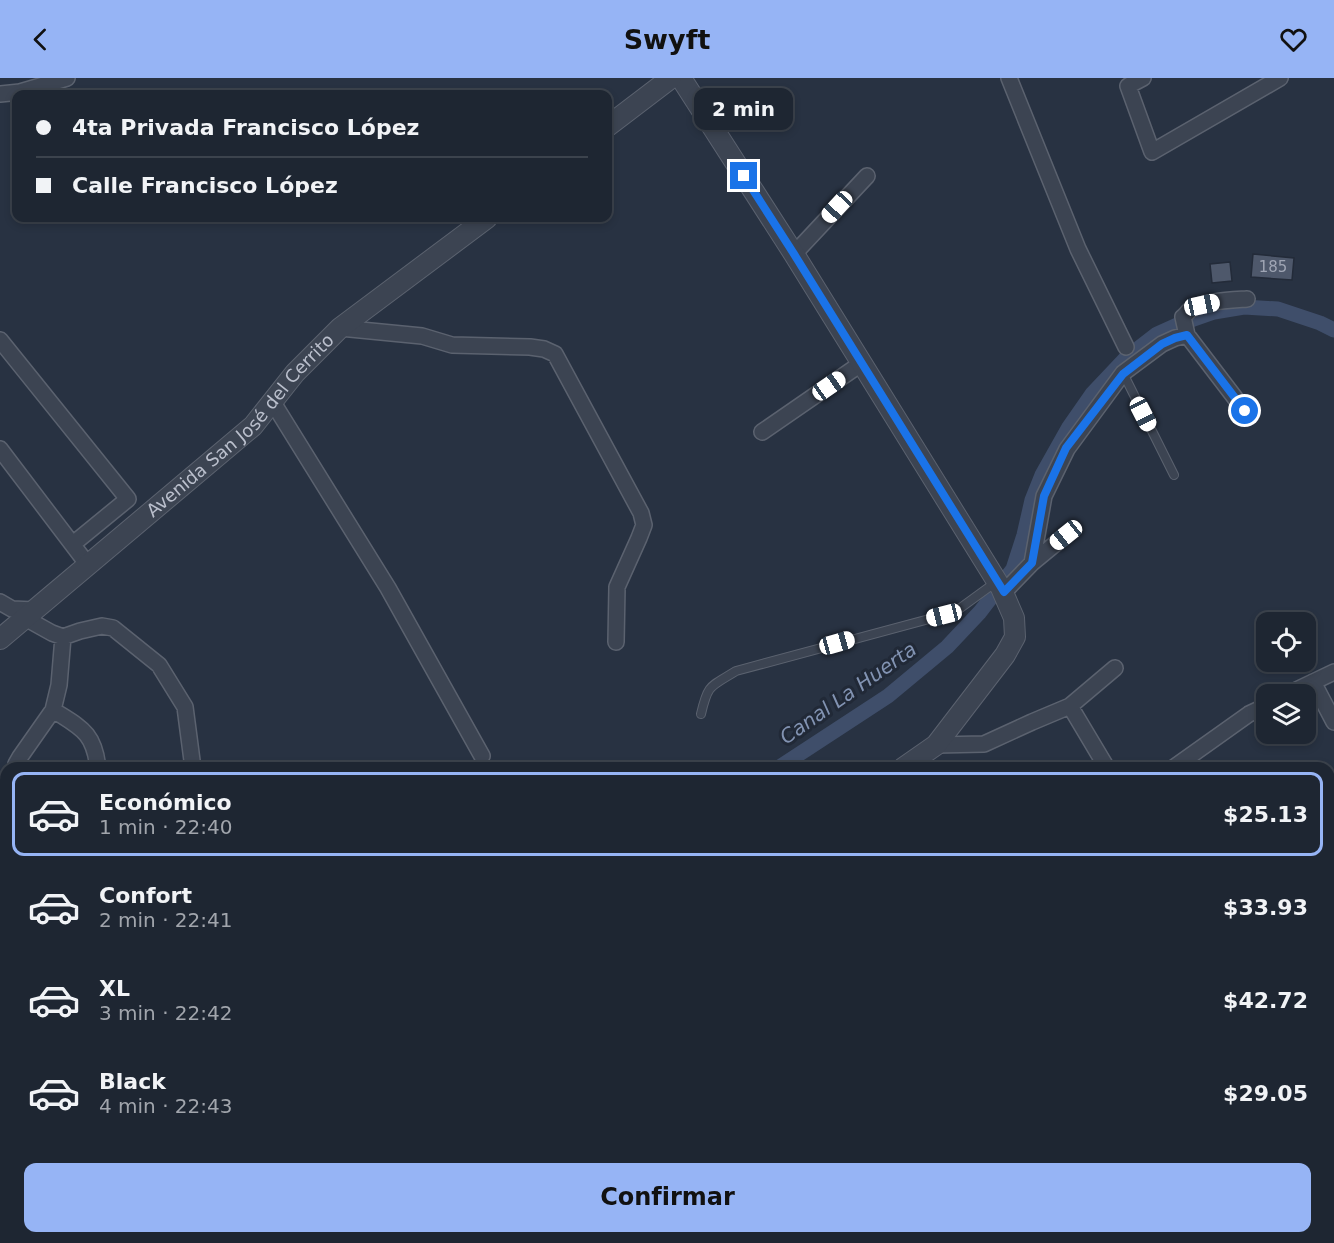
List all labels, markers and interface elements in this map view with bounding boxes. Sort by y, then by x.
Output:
icon: back [24,23,57,56]
icon: heart [1277,23,1310,56]
text: Swyft [624,24,710,55]
callout: 2 min [694,89,794,131]
text: 2 min [712,97,775,121]
text: 4ta Privada Francisco López [72,115,419,140]
route end [730,162,757,189]
text: Calle Francisco López [72,173,338,198]
car [818,188,856,226]
house number: 185 [1259,258,1287,276]
car [1183,292,1221,318]
street label: Avenida San José del Cerrito [142,329,338,521]
car [809,368,849,404]
car [1127,394,1159,434]
route start [1231,397,1258,424]
car [1046,517,1086,553]
car [924,602,964,628]
map controls [1256,612,1316,744]
button: locate [1256,612,1316,672]
car [817,629,857,657]
water label: Canal La Huerta [775,637,921,749]
button: layers [1256,684,1316,744]
icon: car [27,787,81,841]
text: Económico [99,790,232,815]
text: $25.13 [1223,802,1308,827]
text: 1 min · 22:40 [99,815,233,839]
icon: car [27,880,81,934]
text: Confort [99,883,192,908]
text: $33.93 [1223,895,1308,920]
text: 2 min · 22:41 [99,908,233,932]
icon: car [27,973,81,1027]
text: XL [99,976,130,1001]
text: $42.72 [1223,988,1308,1013]
text: 3 min · 22:42 [99,1001,233,1025]
icon: car [27,1066,81,1120]
text: Black [99,1069,166,1094]
text: $29.05 [1223,1081,1308,1106]
text: 4 min · 22:43 [99,1094,233,1118]
button: Confirmar [24,1163,1311,1232]

